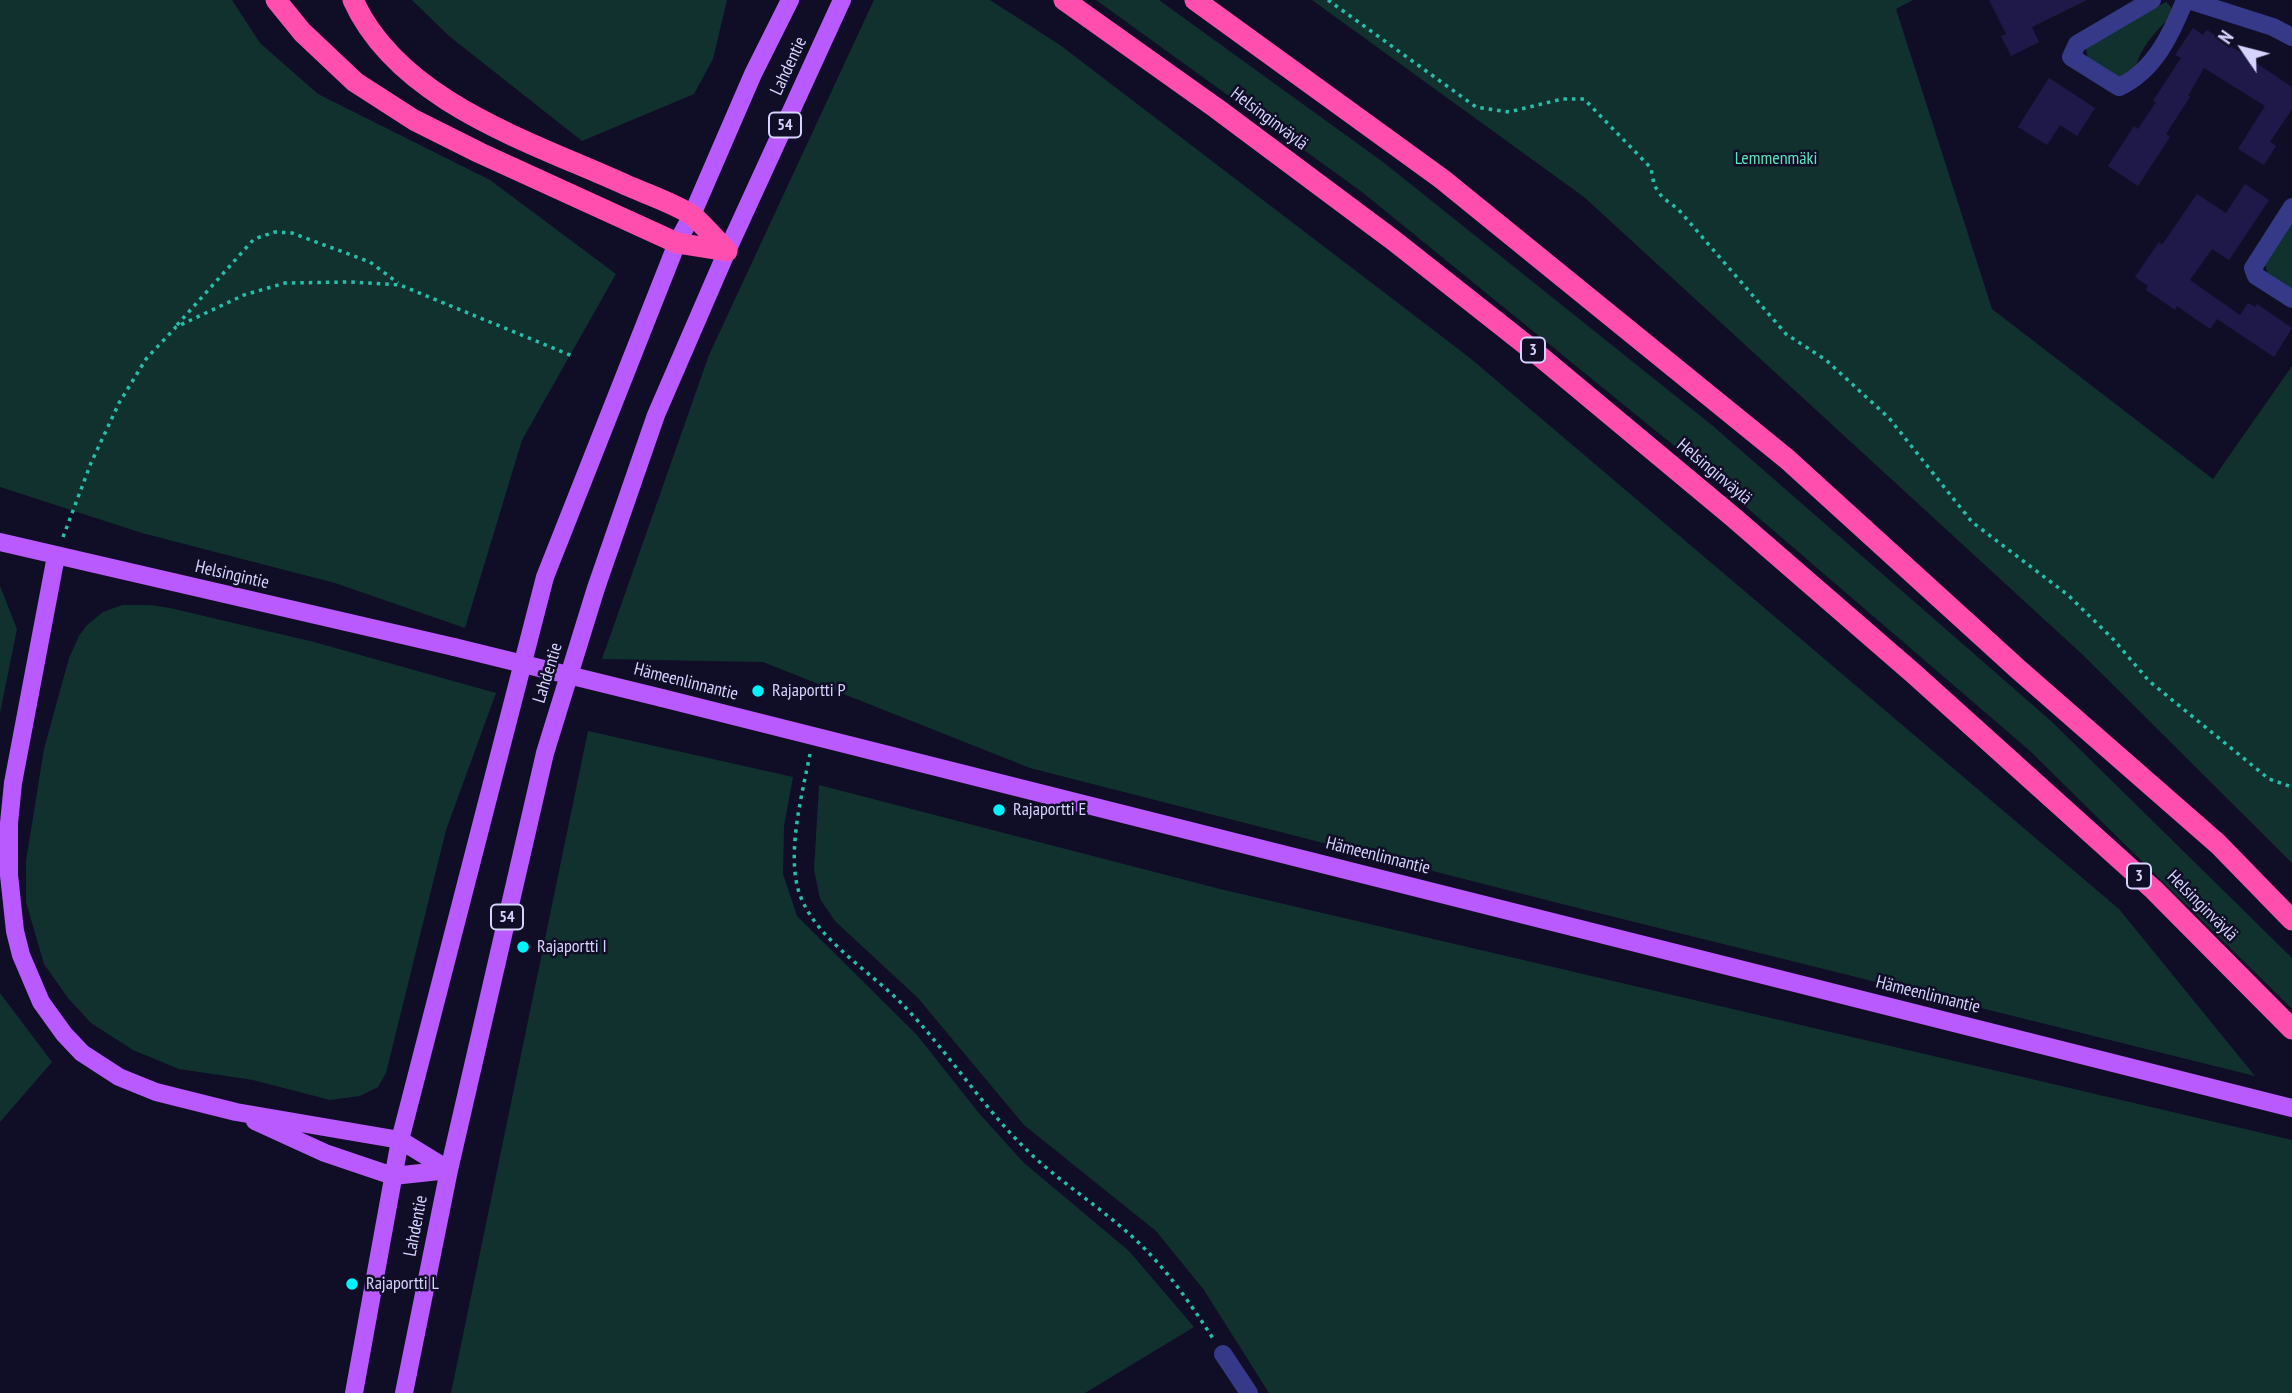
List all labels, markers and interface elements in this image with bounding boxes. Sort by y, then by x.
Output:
north arrow [2208,14,2278,84]
text: N [2213,26,2239,48]
street label: Lahdentie [766,33,812,99]
street label: Helsinginväylä [1226,83,1312,155]
road number: 54 [769,113,801,138]
park label: Lemmenmäki [1735,148,1817,170]
road number: 3 [1521,338,1545,362]
street label: Helsinginväylä [1672,434,1756,510]
street label: Helsingintie [193,556,271,594]
street label: Lahdentie [529,640,567,706]
street label: Hämeenlinnantie [632,659,740,705]
place label: Rajaportti P [772,680,846,702]
marker: Rajaportti P [750,683,766,699]
place label: Rajaportti E [1013,799,1086,821]
marker: Rajaportti E [991,802,1007,818]
street label: Hämeenlinnantie [1324,833,1432,879]
road number: 3 [2127,863,2151,888]
street label: Helsinginväylä [2162,866,2242,946]
road number: 54 [491,904,523,930]
place label: Rajaportti I [537,936,607,958]
marker: Rajaportti I [515,939,531,955]
street label: Hämeenlinnantie [1874,972,1982,1018]
street label: Lahdentie [400,1194,432,1258]
place label: Rajaportti L [366,1273,439,1295]
marker: Rajaportti L [344,1276,360,1292]

